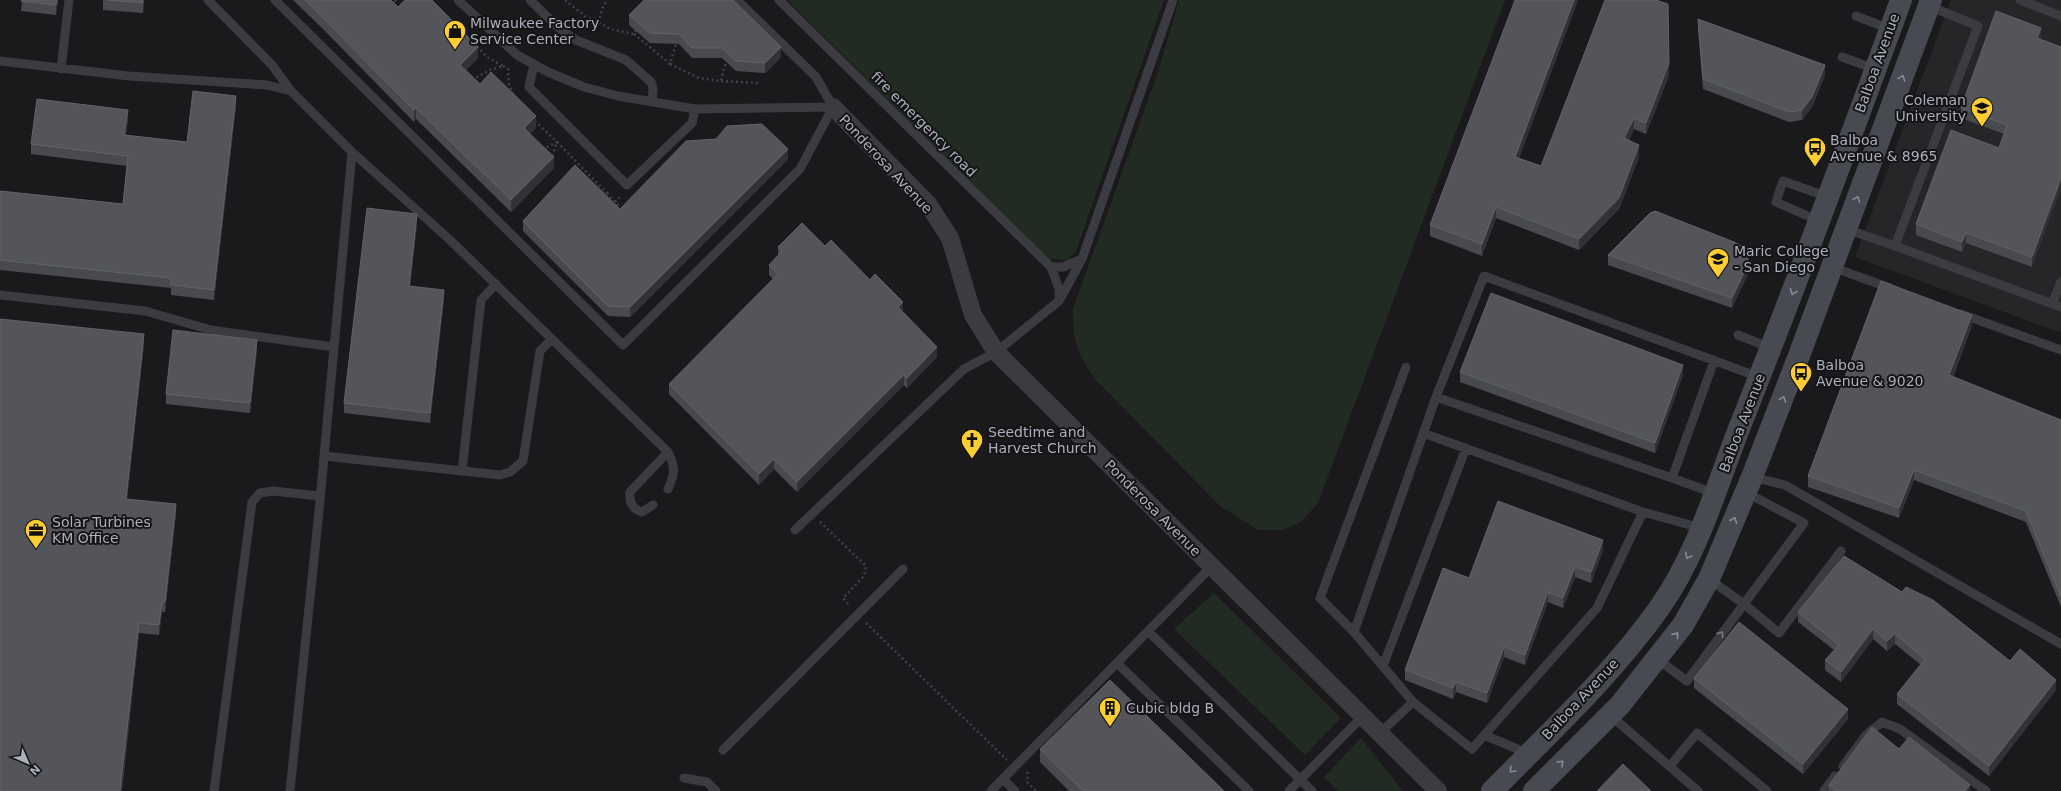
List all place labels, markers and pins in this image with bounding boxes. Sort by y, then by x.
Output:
place label: Milwaukee Factory Service Center [470,15,599,47]
shop icon: Milwaukee Factory Service Center [442,18,468,51]
place label: Coleman University [1895,92,1966,124]
school or university icon: Coleman University [1969,95,1995,128]
place label: Balboa Avenue & 8965 [1830,132,1937,164]
bus stop icon: Balboa Avenue & 8965 [1802,135,1828,168]
place label: Maric College - San Diego [1734,243,1829,275]
school or university icon: Maric College - San Diego [1705,246,1731,279]
place label: Balboa Avenue & 9020 [1816,357,1923,389]
bus stop icon: Balboa Avenue & 9020 [1788,360,1814,393]
place label: Seedtime and Harvest Church [988,424,1097,456]
church icon: Seedtime and Harvest Church [959,427,985,460]
place label: Solar Turbines KM Office [52,514,151,546]
office icon: Solar Turbines KM Office [23,517,49,550]
building icon: Cubic bldg B [1097,695,1123,728]
place label: Cubic bldg B [1126,700,1214,716]

